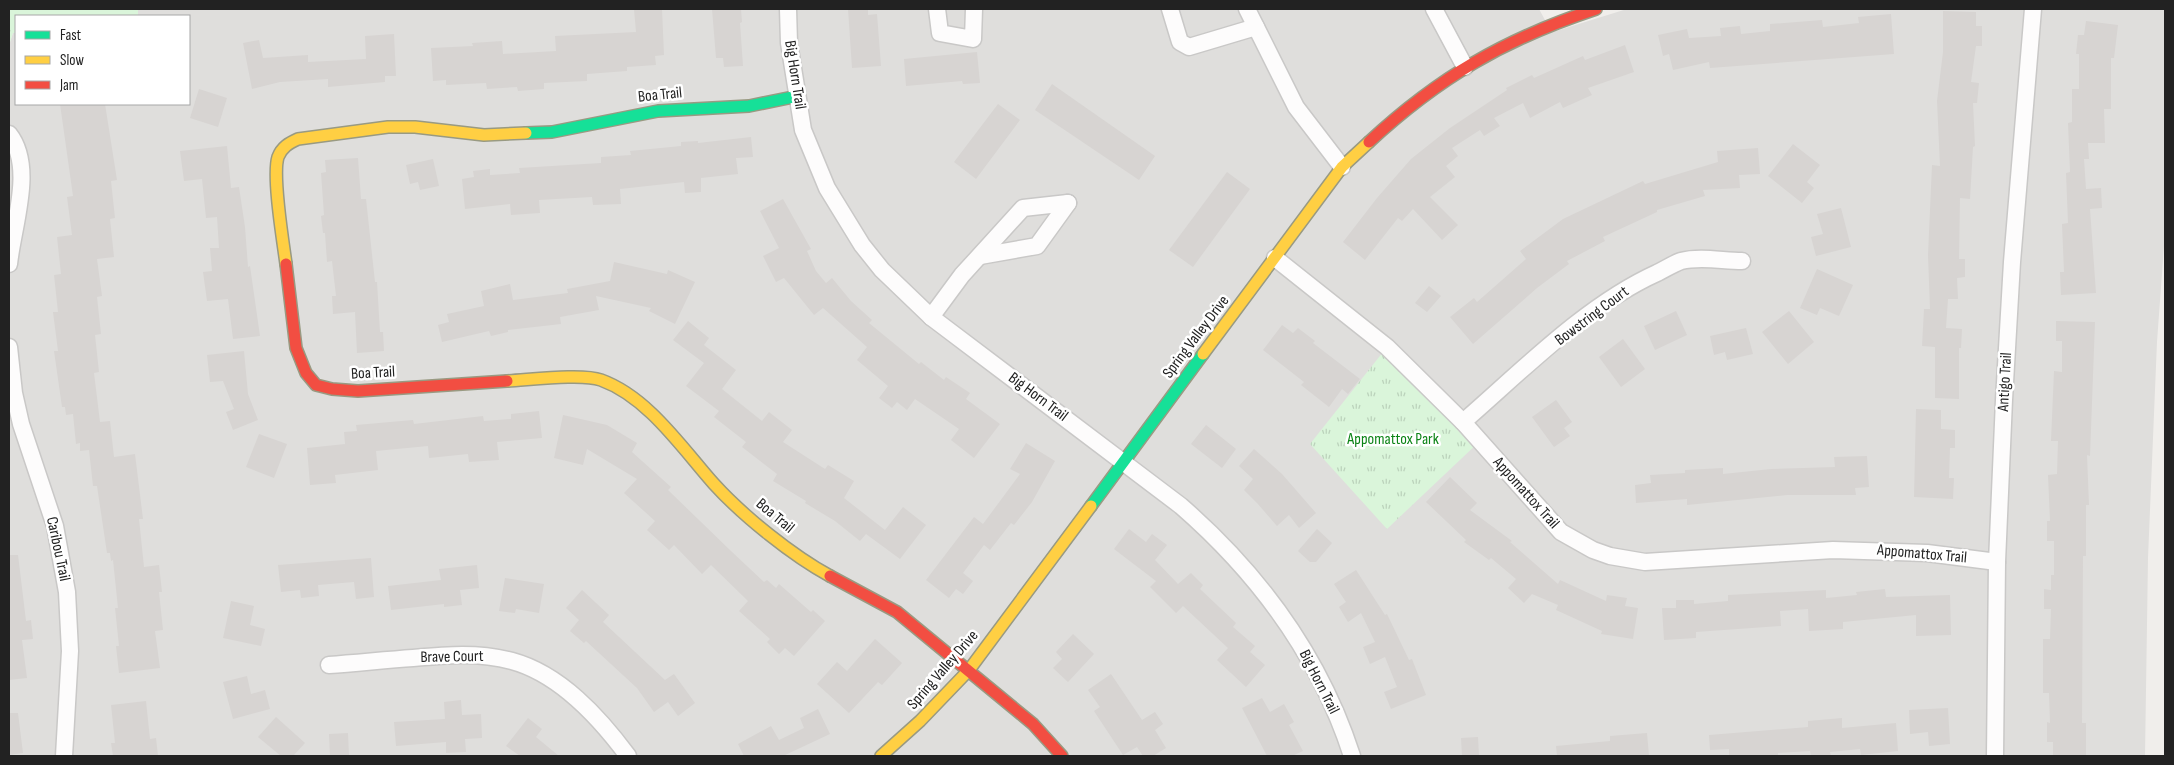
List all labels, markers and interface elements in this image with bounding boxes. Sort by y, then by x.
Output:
legend [15,15,190,105]
text: Fast [60,26,82,45]
street label: Big Horn Trail [780,39,810,111]
text: Slow [60,51,84,70]
text: Jam [59,76,78,95]
street label: Boa Trail [637,83,683,107]
street label: Bowstring Court [1551,282,1633,350]
street label: Spring Valley Drive [1159,292,1233,382]
street label: Antigo Trail [1994,352,2016,413]
street label: Boa Trail [350,362,396,384]
street label: Big Horn Trail [1005,368,1071,426]
park label: Appomattox Park [1346,430,1439,449]
street label: Appomattox Trail [1488,452,1563,533]
street label: Boa Trail [752,495,798,537]
street label: Caribou Trail [42,515,74,583]
street label: Appomattox Trail [1875,541,1968,567]
street label: Spring Valley Drive [903,627,983,713]
street label: Brave Court [420,647,484,667]
street label: Big Horn Trail [1295,647,1343,717]

